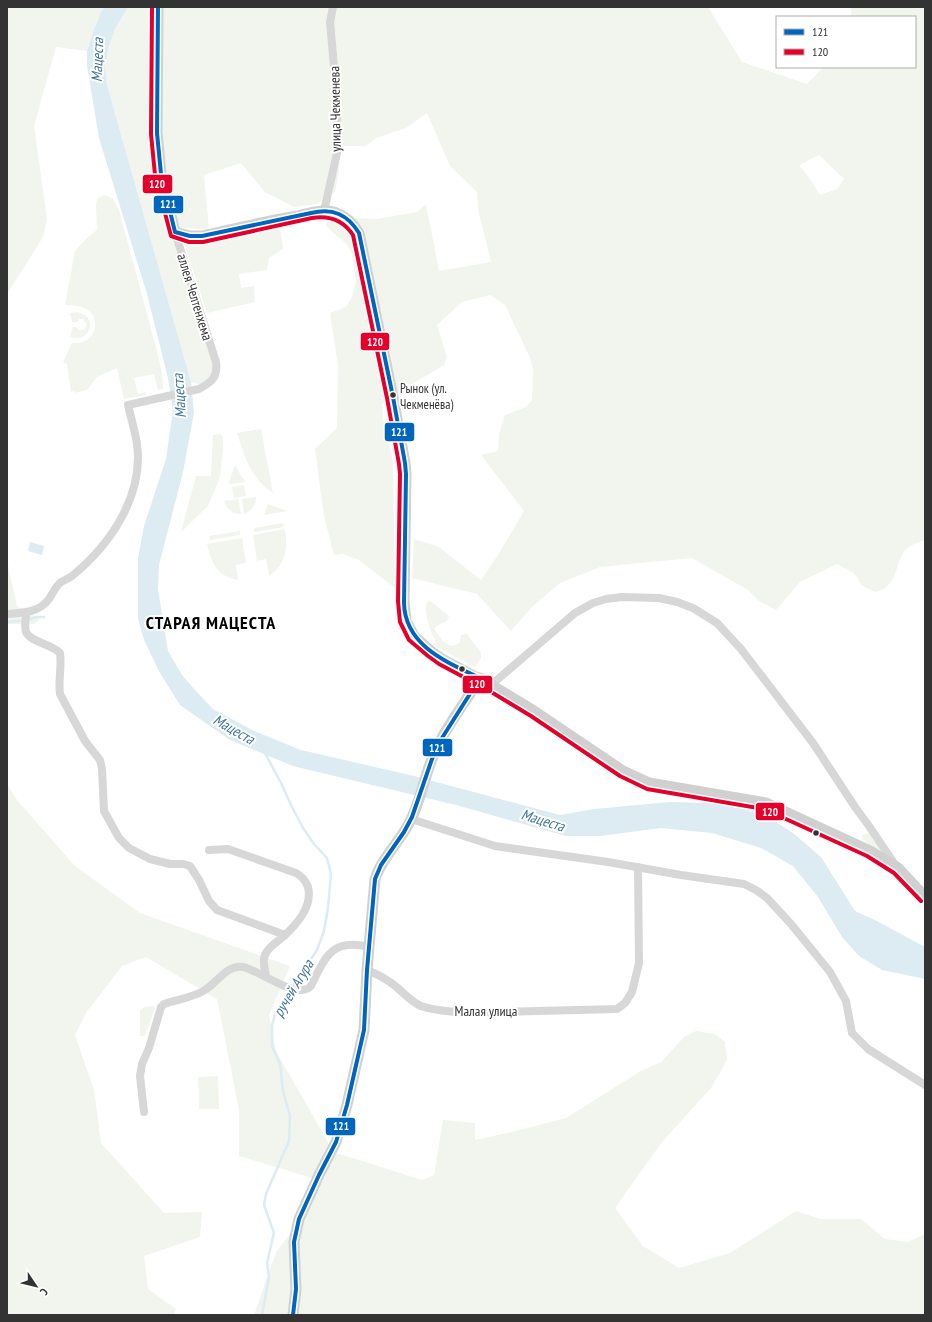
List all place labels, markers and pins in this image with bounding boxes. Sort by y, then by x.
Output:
place label: Рынок (ул. Чекменёва) [400,380,453,413]
marker: Рынок (ул. Чекменёва) [388,390,398,400]
unlabelled marker [457,664,467,674]
unlabelled marker [811,828,821,838]

